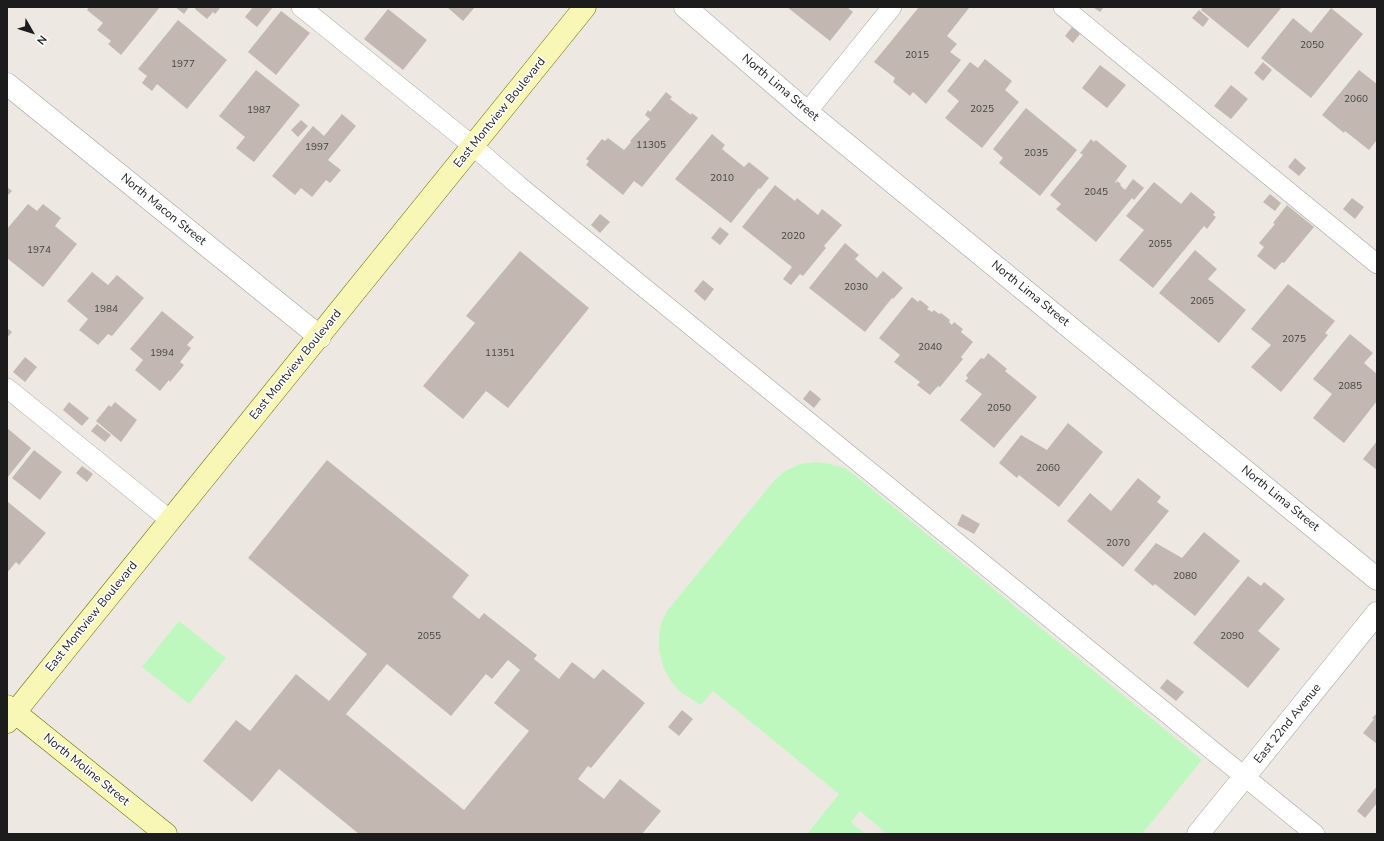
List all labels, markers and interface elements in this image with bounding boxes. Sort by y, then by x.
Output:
north arrow [12,12,52,52]
text: N [33,32,50,48]
house number: 2050 [1300,40,1324,52]
house number: 2015 [905,50,929,62]
street label: North Lima Street [739,52,821,124]
street label: East Montview Boulevard [451,55,549,171]
house number: 1977 [171,59,195,71]
house number: 2060 [1344,94,1368,106]
house number: 2025 [970,104,994,116]
house number: 1987 [247,105,271,117]
house number: 11305 [636,140,666,152]
house number: 1997 [305,142,329,154]
house number: 2035 [1024,148,1048,160]
street label: North Macon Street [117,171,209,249]
house number: 2010 [710,173,734,185]
house number: 2045 [1084,187,1108,199]
house number: 2020 [781,231,805,243]
house number: 2055 [1148,239,1172,251]
house number: 1974 [27,245,51,257]
street label: North Lima Street [988,258,1072,330]
house number: 2030 [844,282,868,294]
house number: 2065 [1190,296,1214,308]
house number: 1984 [94,304,118,316]
street label: East Montview Boulevard [247,307,345,423]
house number: 2075 [1282,334,1306,346]
house number: 2040 [918,342,942,354]
house number: 1994 [150,348,174,360]
house number: 11351 [485,348,515,360]
house number: 2085 [1338,381,1362,393]
house number: 2050 [987,403,1011,415]
house number: 2060 [1036,463,1060,475]
street label: North Lima Street [1238,463,1322,535]
house number: 2070 [1106,538,1130,550]
street label: East Montview Boulevard [43,559,141,675]
house number: 2080 [1173,571,1197,583]
house number: 2055 [417,631,441,643]
house number: 2090 [1220,631,1244,643]
street label: East 22nd Avenue [1251,681,1325,767]
street label: North Moline Street [40,731,132,809]

